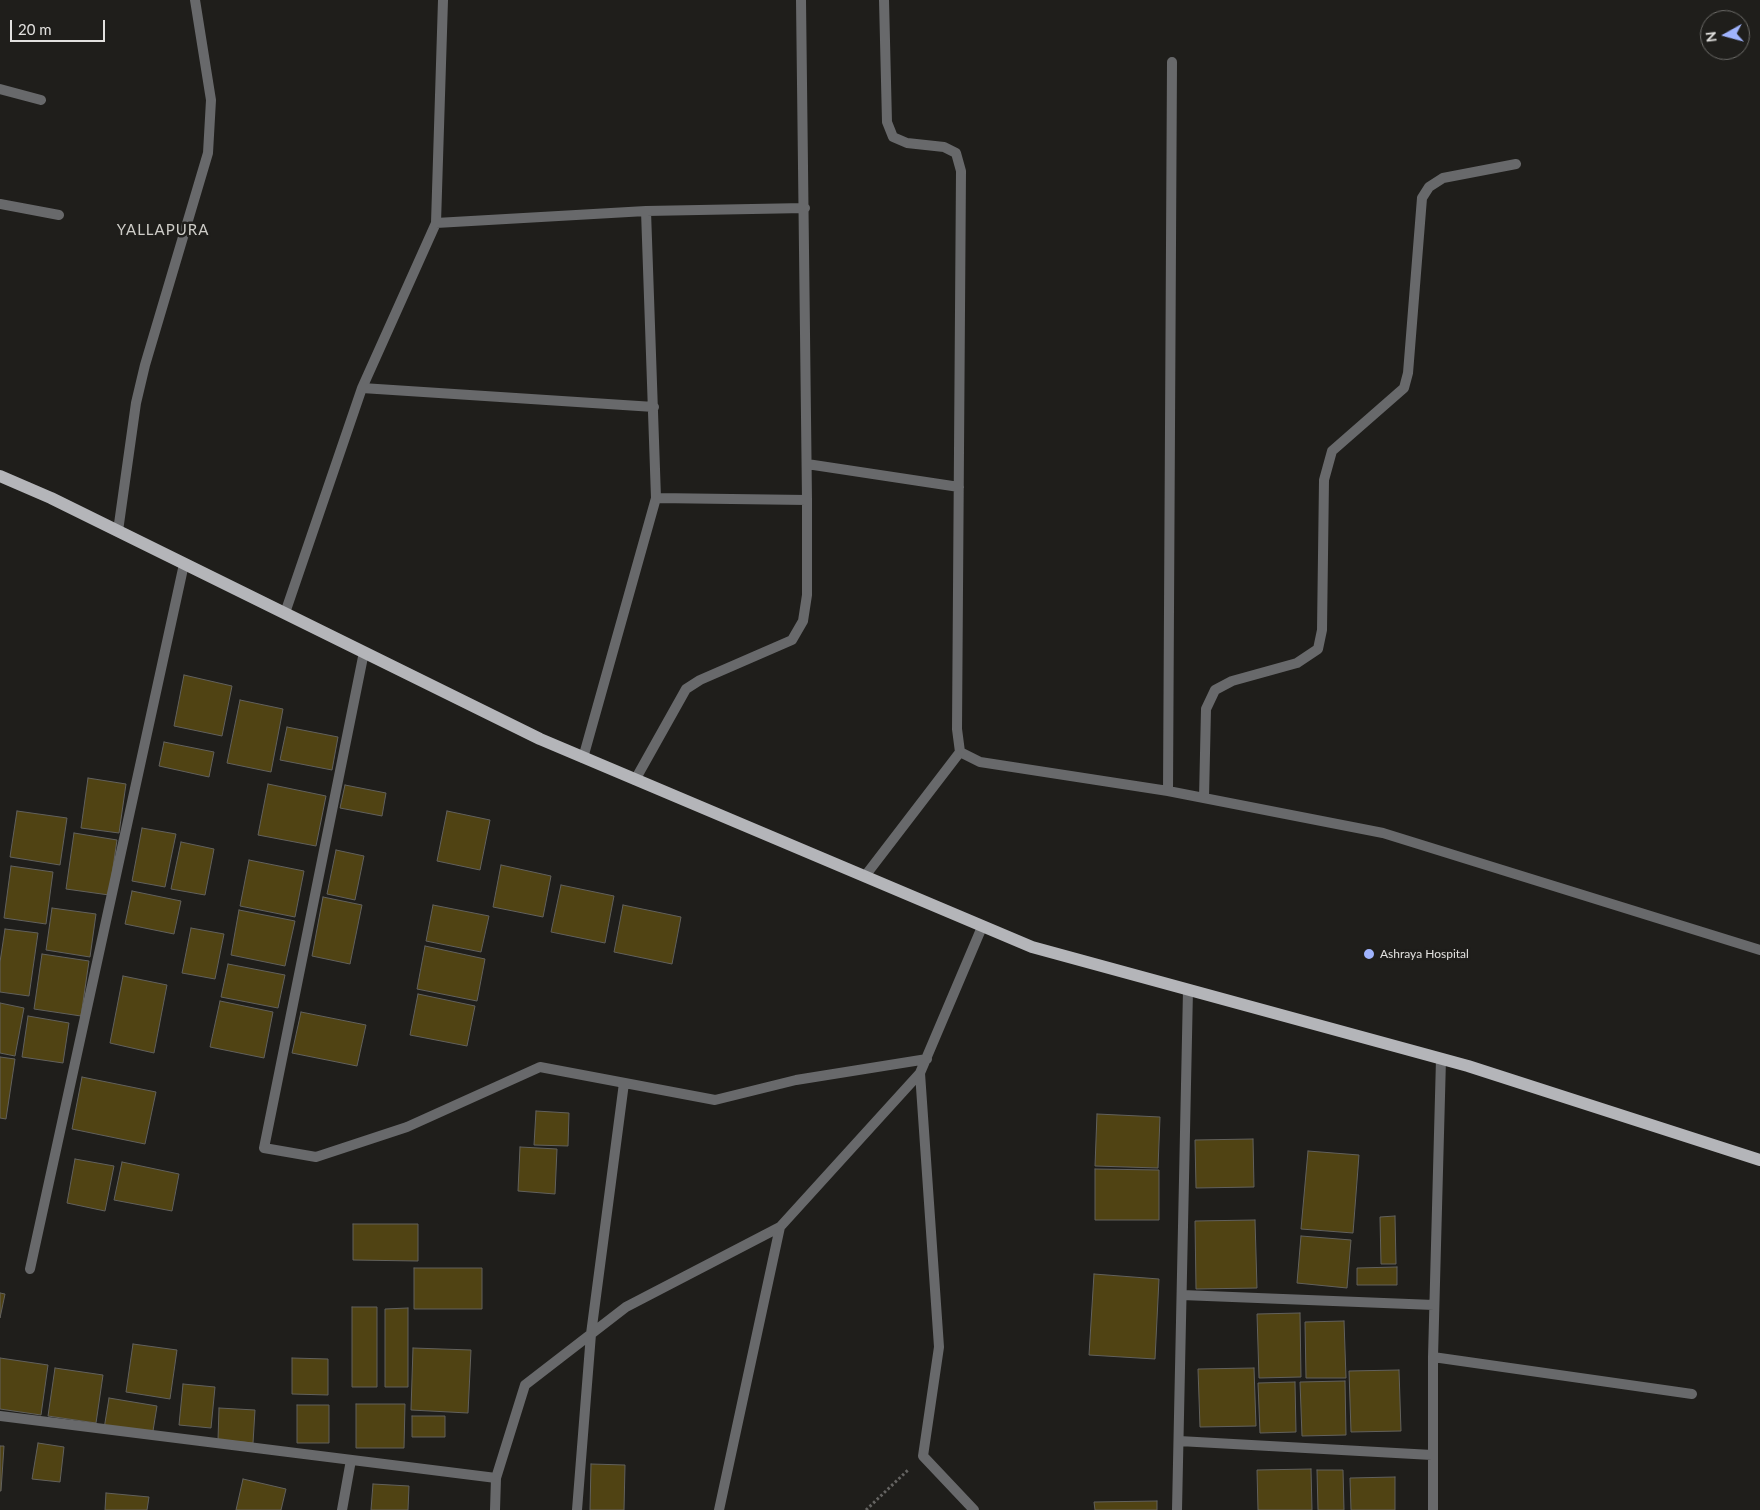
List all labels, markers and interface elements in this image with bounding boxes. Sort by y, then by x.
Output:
scale bar [12,10,108,42]
north arrow [1700,10,1750,60]
text: 20 m [18,20,52,38]
text: N [1702,30,1720,43]
district label: YALLAPURA [116,221,210,239]
marker: Ashraya Hospital [1362,947,1376,961]
place label: Ashraya Hospital [1380,947,1469,961]

